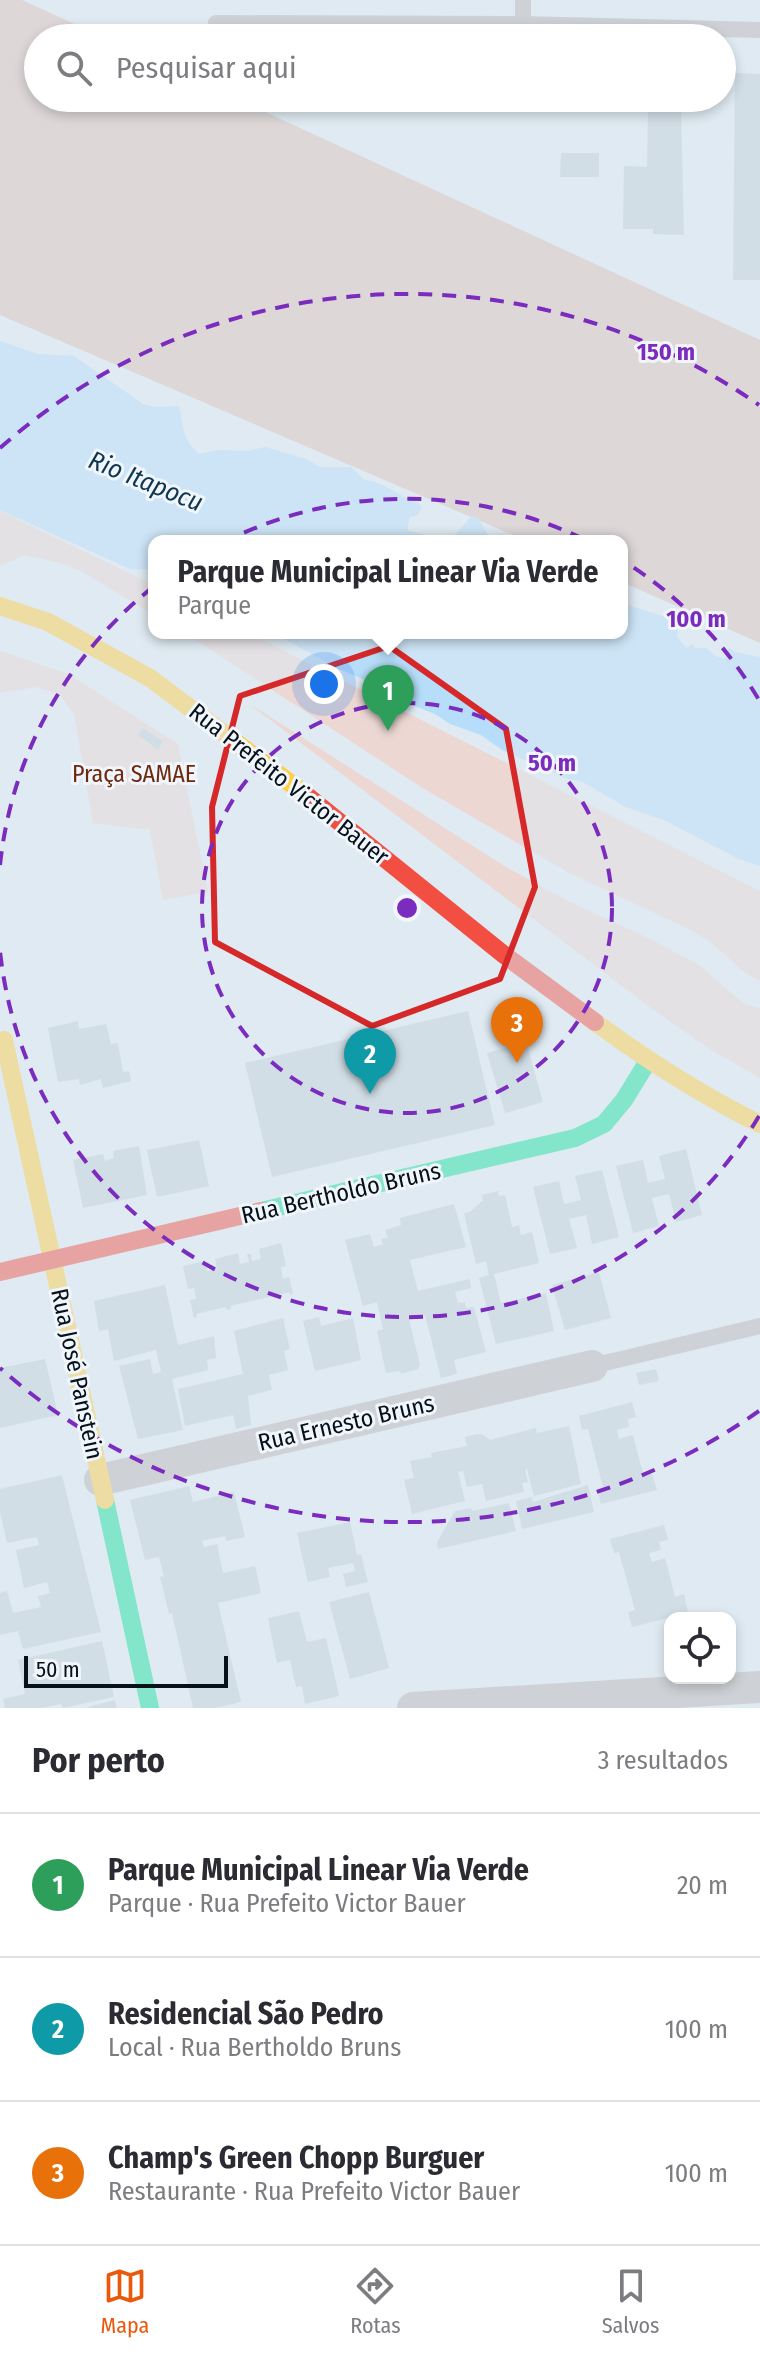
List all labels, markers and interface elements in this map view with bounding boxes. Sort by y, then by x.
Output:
search box [24,24,736,112]
icon: search [52,46,96,90]
text: Pesquisar aqui [116,50,297,86]
text: 150 m [637,338,695,366]
water label: Rio Itapocu [84,445,207,518]
popup [148,535,628,639]
text: Parque Municipal Linear Via Verde [177,554,599,590]
text: Parque [177,590,251,621]
text: 100 m [666,605,726,633]
your location [304,664,344,704]
pin: 1 [362,665,414,731]
street label: Rua Prefeito Victor Bauer [184,697,395,871]
text: 50 m [528,749,576,777]
park label: Praça SAMAE [72,760,196,788]
centre of rings [393,894,421,922]
pin: 3 [491,997,543,1063]
pin: 2 [344,1028,396,1094]
street label: Rua Bertholdo Bruns [239,1156,443,1230]
street label: Rua José Panstein [45,1286,109,1462]
street label: Rua Ernesto Bruns [255,1389,437,1457]
map controls [664,1612,736,1684]
button: locate [664,1612,736,1684]
scale bar [24,1652,228,1688]
text: 50 m [36,1656,80,1683]
text: Por perto [32,1740,165,1781]
text: 3 resultados [598,1745,728,1776]
text: Parque Municipal Linear Via Verde [108,1852,529,1888]
text: 1 [53,1870,64,1901]
text: 20 m [677,1870,728,1901]
text: Parque · Rua Prefeito Victor Bauer [108,1888,466,1919]
text: Residencial São Pedro [108,1996,384,2032]
text: 2 [52,2014,64,2045]
text: 100 m [665,2014,728,2045]
text: Local · Rua Bertholdo Bruns [108,2032,401,2063]
text: Champ's Green Chopp Burguer [108,2140,484,2176]
text: 3 [52,2158,64,2189]
text: 100 m [665,2158,728,2189]
text: Restaurante · Rua Prefeito Victor Bauer [108,2176,520,2207]
tab: Mapa [101,2264,149,2339]
tab: Rotas [350,2264,401,2339]
tab: Salvos [602,2264,659,2339]

